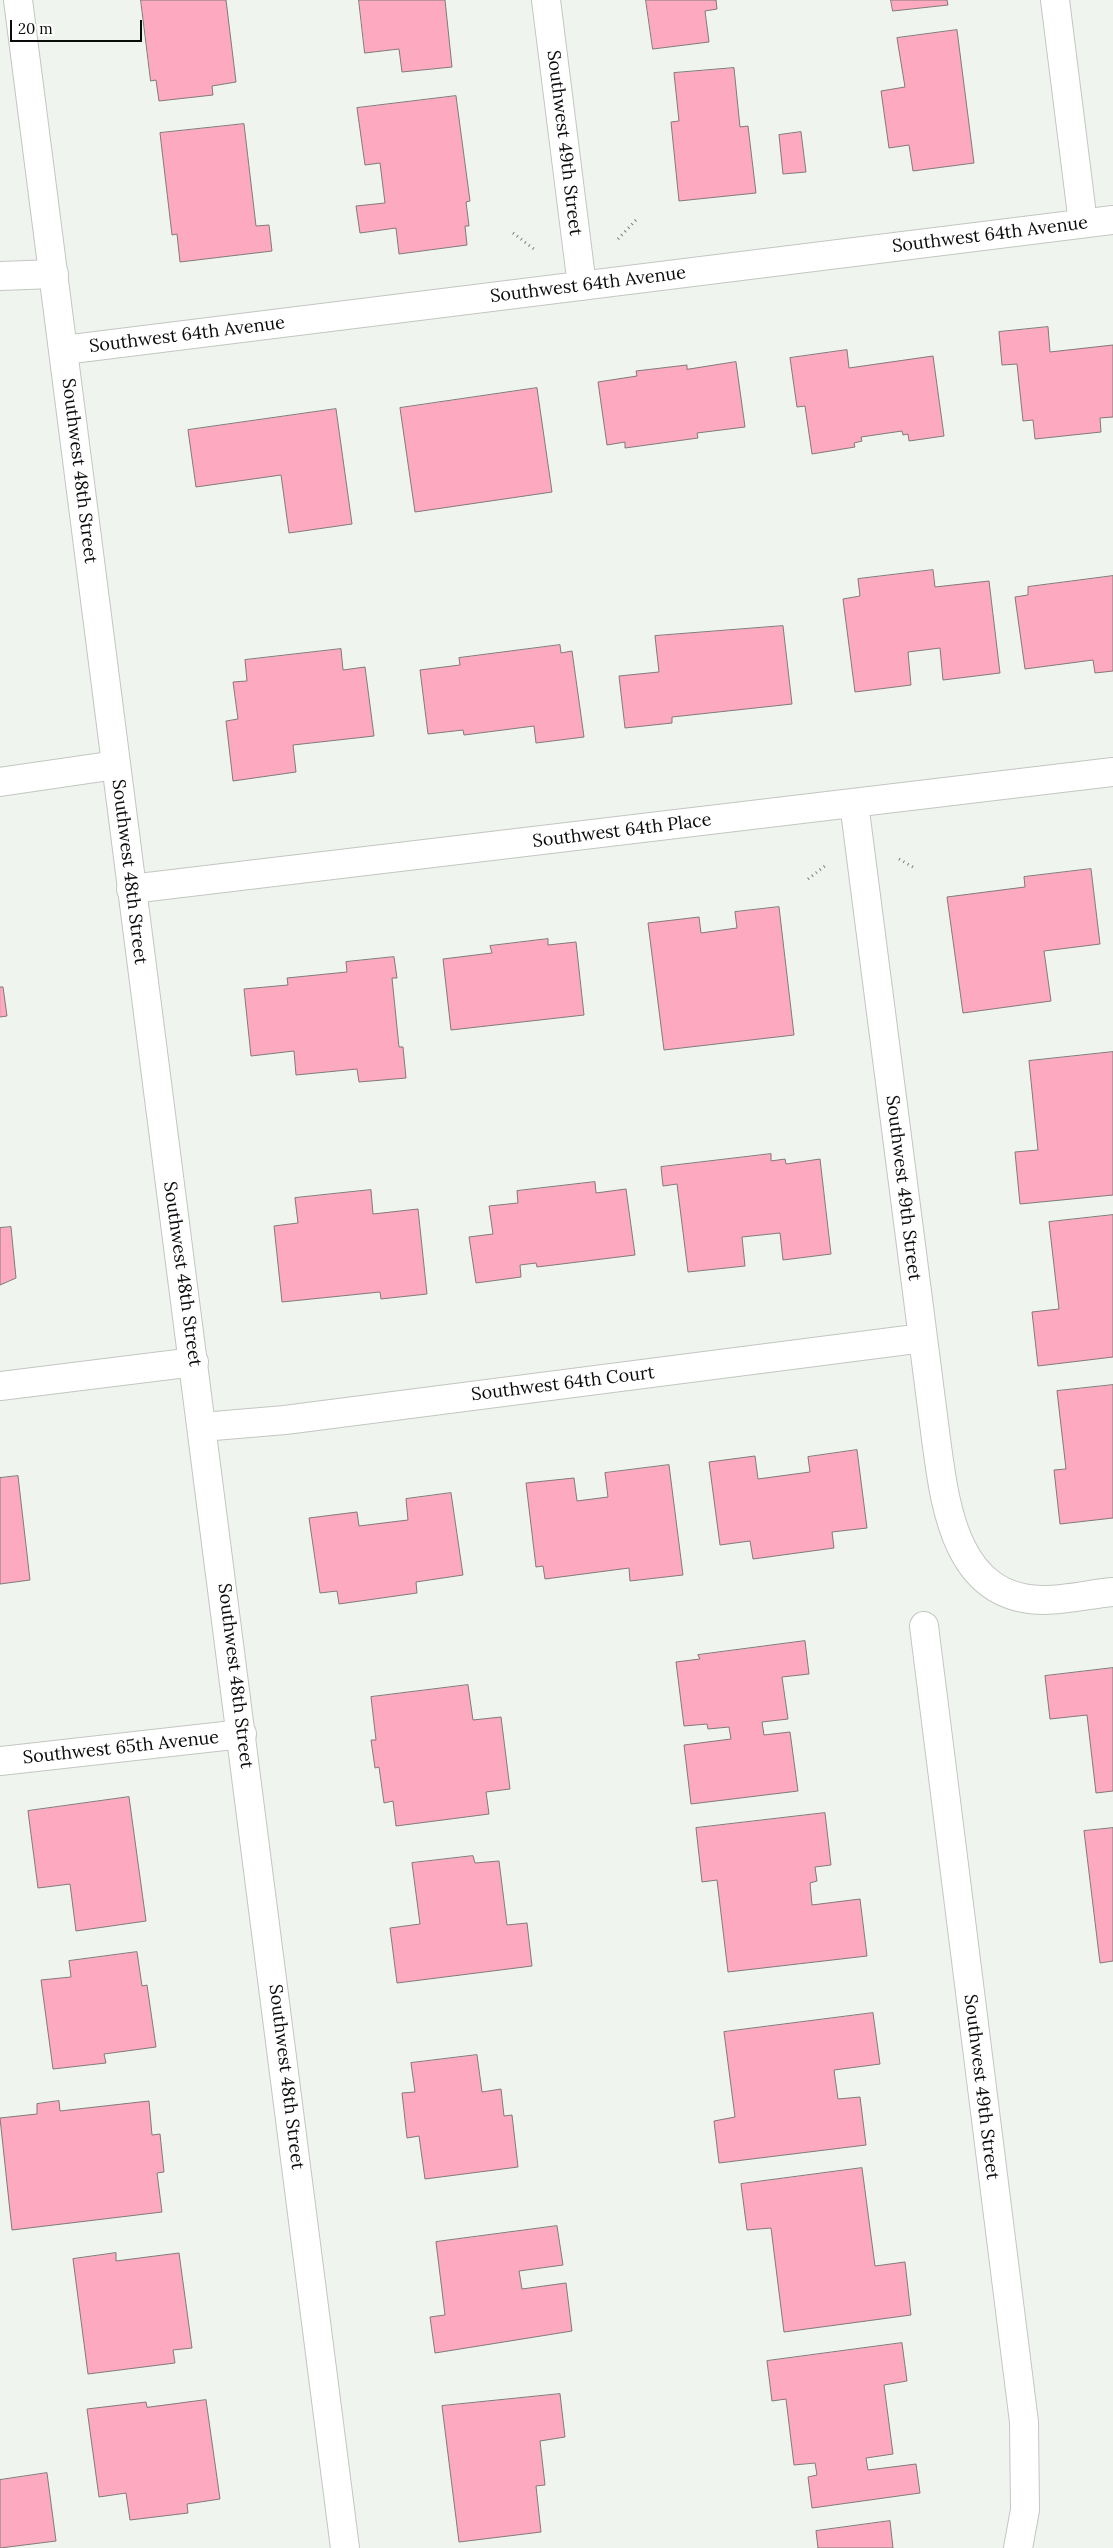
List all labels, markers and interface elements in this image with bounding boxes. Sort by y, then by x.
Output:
scale bar [12,10,145,42]
text: 20 m [18,19,53,38]
street label: Southwest 49th Street [542,49,586,237]
street label: Southwest 64th Avenue [891,212,1089,258]
street label: Southwest 64th Avenue [489,262,687,308]
street label: Southwest 64th Avenue [88,312,286,358]
street label: Southwest 48th Street [57,377,101,565]
street label: Southwest 48th Street [107,778,151,966]
street label: Southwest 64th Place [531,809,713,853]
street label: Southwest 49th Street [881,1094,925,1282]
street label: Southwest 48th Street [158,1180,206,1368]
street label: Southwest 64th Court [470,1362,656,1406]
street label: Southwest 48th Street [213,1582,257,1770]
street label: Southwest 65th Avenue [22,1727,220,1769]
street label: Southwest 48th Street [264,1983,308,2171]
street label: Southwest 49th Street [959,1993,1003,2181]

